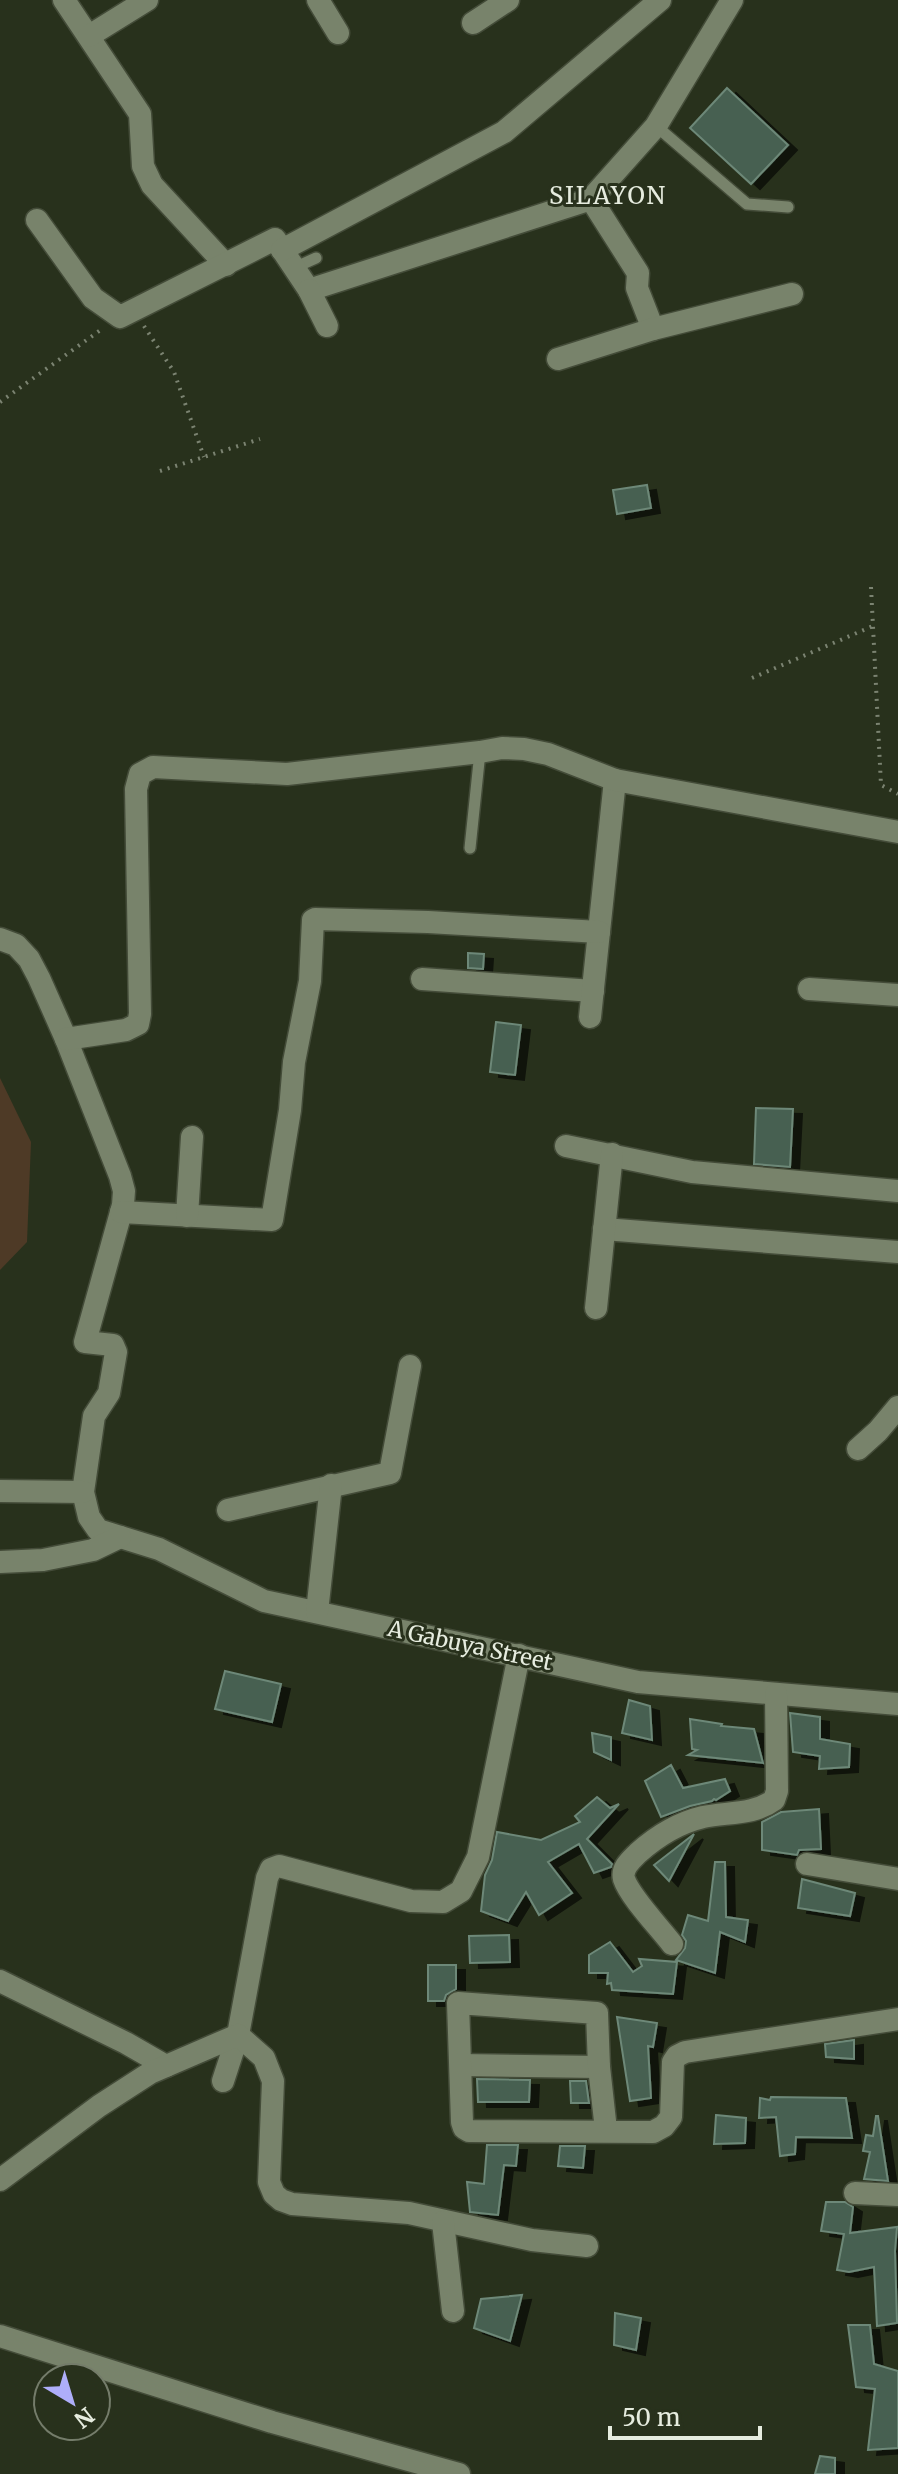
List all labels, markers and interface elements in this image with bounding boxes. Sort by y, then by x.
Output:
district label: SILAYON [549,180,667,211]
street label: A Gabuya Street [384,1614,555,1676]
north arrow [32,2362,112,2442]
scale bar [610,2390,760,2440]
text: N [68,2401,100,2435]
text: 50 m [622,2402,681,2433]

